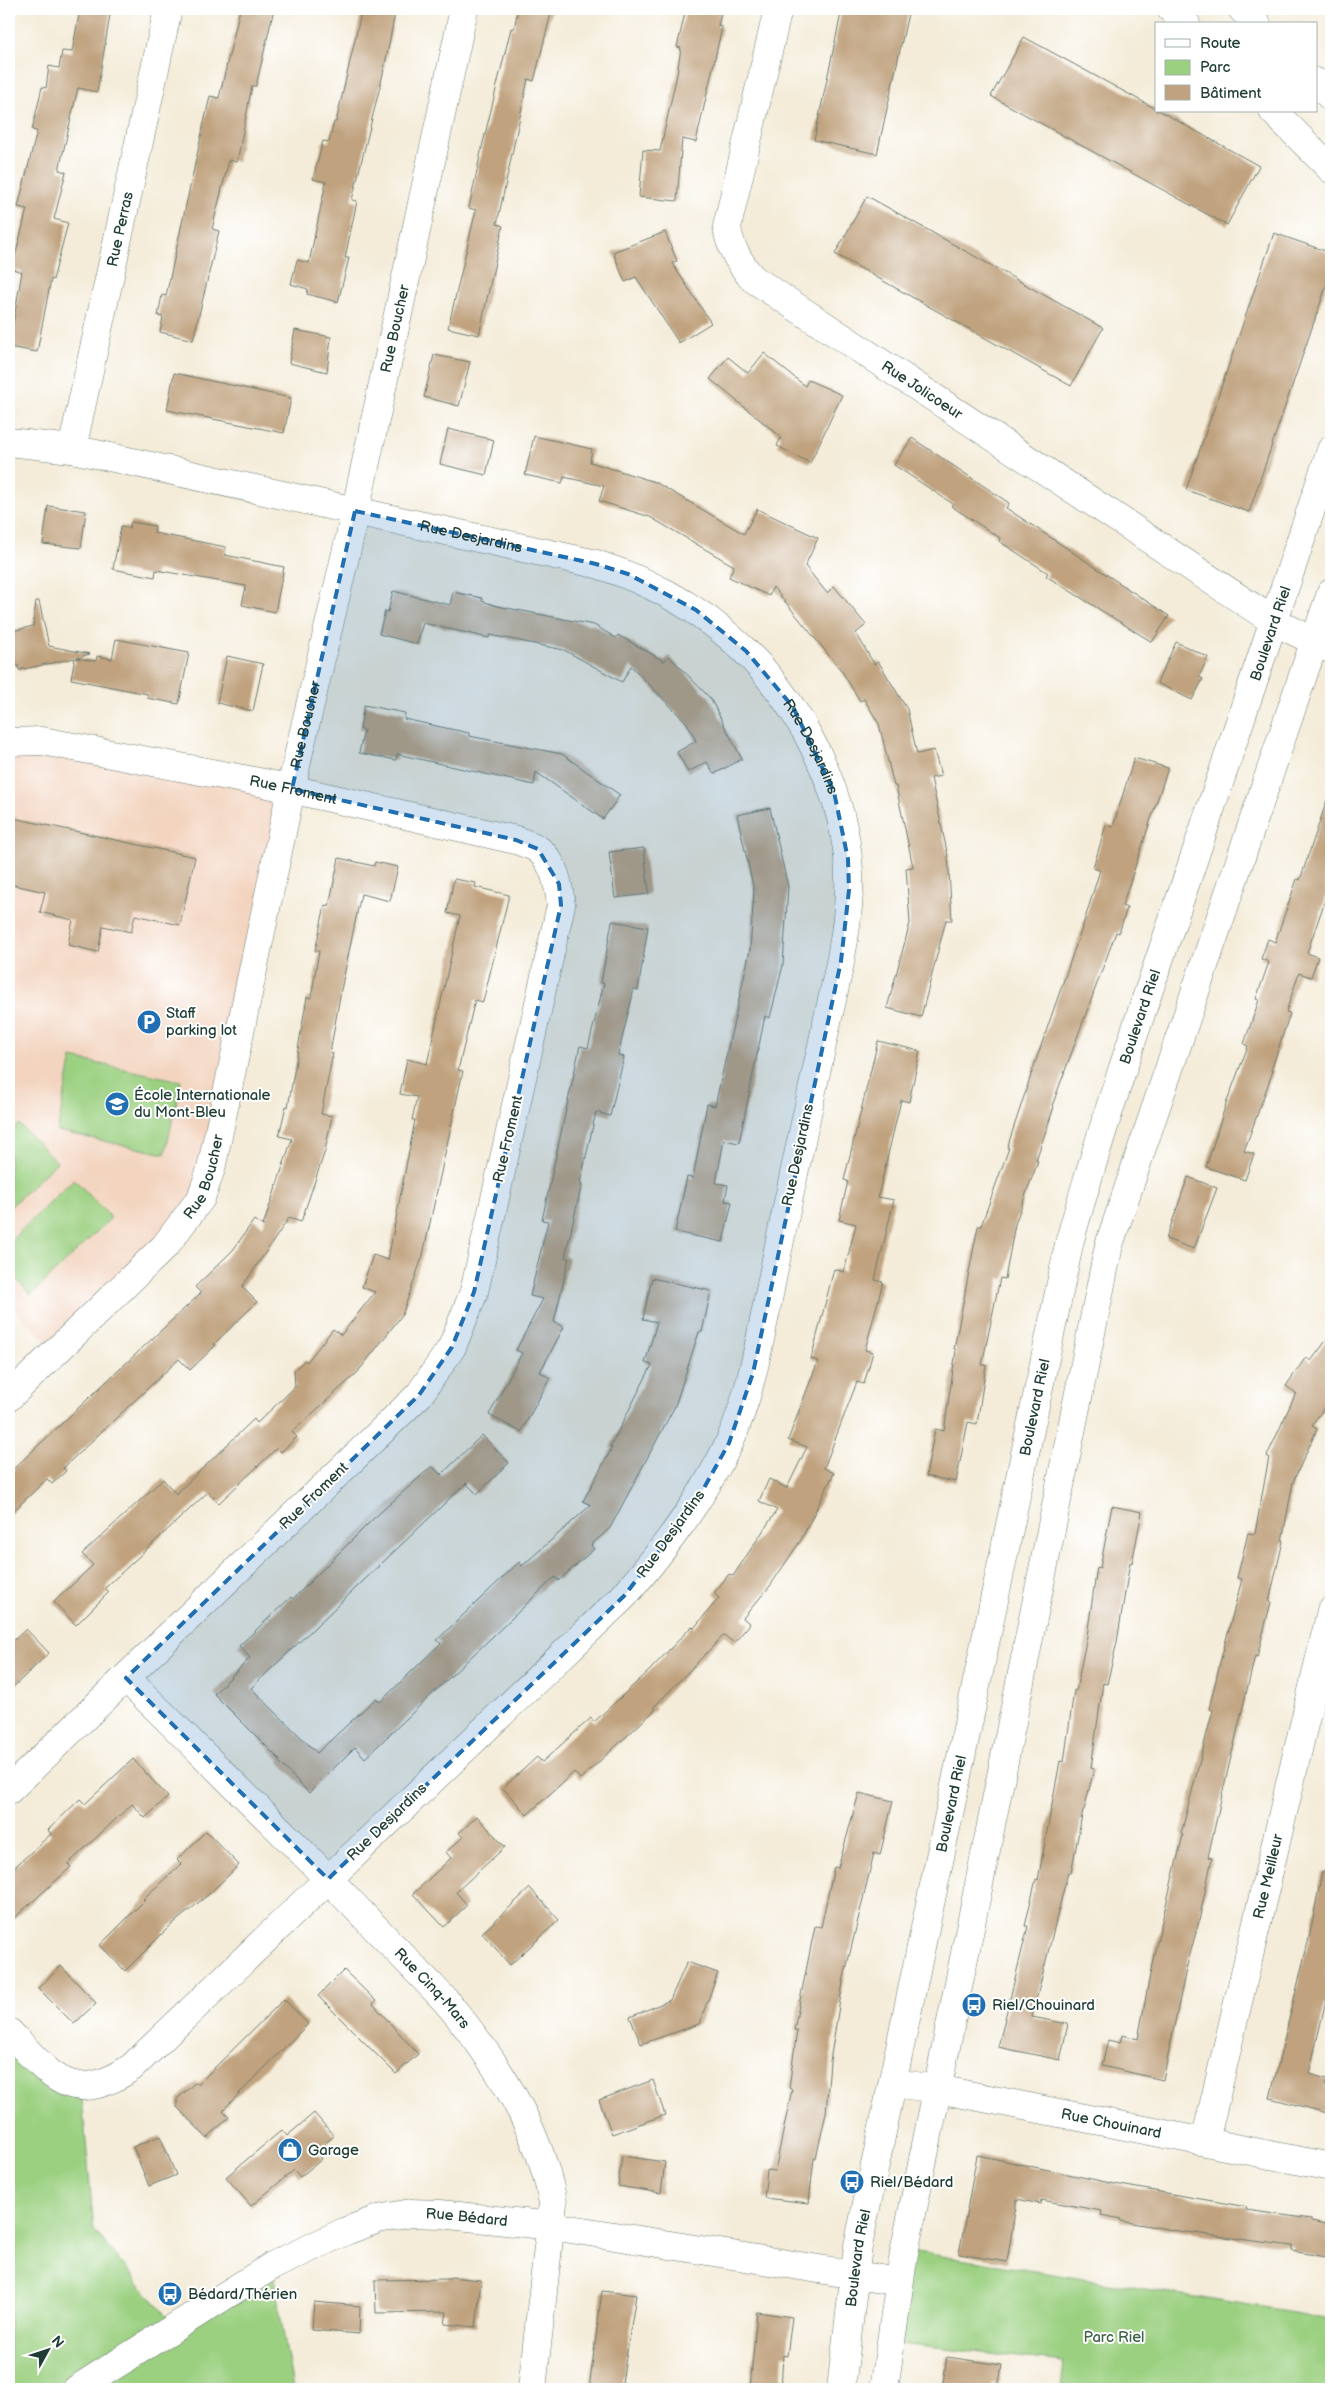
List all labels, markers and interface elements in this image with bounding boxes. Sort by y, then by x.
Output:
legend [1155,22,1318,112]
text: Route [1200,34,1241,53]
text: Parc [1200,58,1230,77]
text: Bâtiment [1200,84,1262,103]
street label: Rue Perras [103,189,137,268]
street label: Rue Boucher [376,282,414,375]
street label: Rue Jolicoeur [878,356,967,424]
street label: Rue Desjardins [418,516,525,557]
street label: Boulevard Riel [1246,584,1295,683]
street label: Rue Boucher [286,678,325,770]
street label: Rue Desjardins [779,695,843,797]
street label: Rue Froment [248,771,339,809]
street label: Boulevard Riel [1115,967,1165,1067]
place label: Staff parking lot [166,1004,237,1040]
parking icon: Staff parking lot [136,1009,162,1035]
place label: École Internationale du Mont-Bleu [134,1086,271,1122]
school or university icon: École Internationale du Mont-Bleu [104,1091,130,1117]
street label: Rue Froment [489,1093,527,1184]
street label: Rue Desjardins [778,1102,818,1208]
street label: Rue Boucher [179,1132,228,1223]
street label: Boulevard Riel [1015,1357,1054,1458]
street label: Rue Froment [275,1458,353,1534]
street label: Rue Desjardins [633,1486,710,1582]
street label: Boulevard Riel [932,1753,971,1854]
street label: Rue Desjardins [343,1779,431,1865]
street label: Rue Meilleur [1249,1831,1287,1921]
street label: Rue Cinq-Mars [390,1944,475,2033]
bus stop icon: Riel/Chouinard [961,1992,987,2018]
place label: Riel/Chouinard [992,1996,1095,2015]
street label: Rue Chouinard [1059,2104,1163,2143]
shop icon: Garage [277,2137,303,2163]
place label: Garage [308,2141,359,2160]
bus stop icon: Riel/Bédard [839,2169,865,2195]
place label: Riel/Bédard [870,2173,953,2192]
street label: Rue Bédard [425,2204,509,2231]
street label: Boulevard Riel [841,2207,875,2308]
bus stop icon: Bédard/Thérien [157,2281,183,2307]
place label: Bédard/Thérien [188,2285,297,2304]
north arrow [22,2326,72,2376]
park label: Parc Riel [1084,2328,1144,2347]
text: N [48,2332,67,2351]

